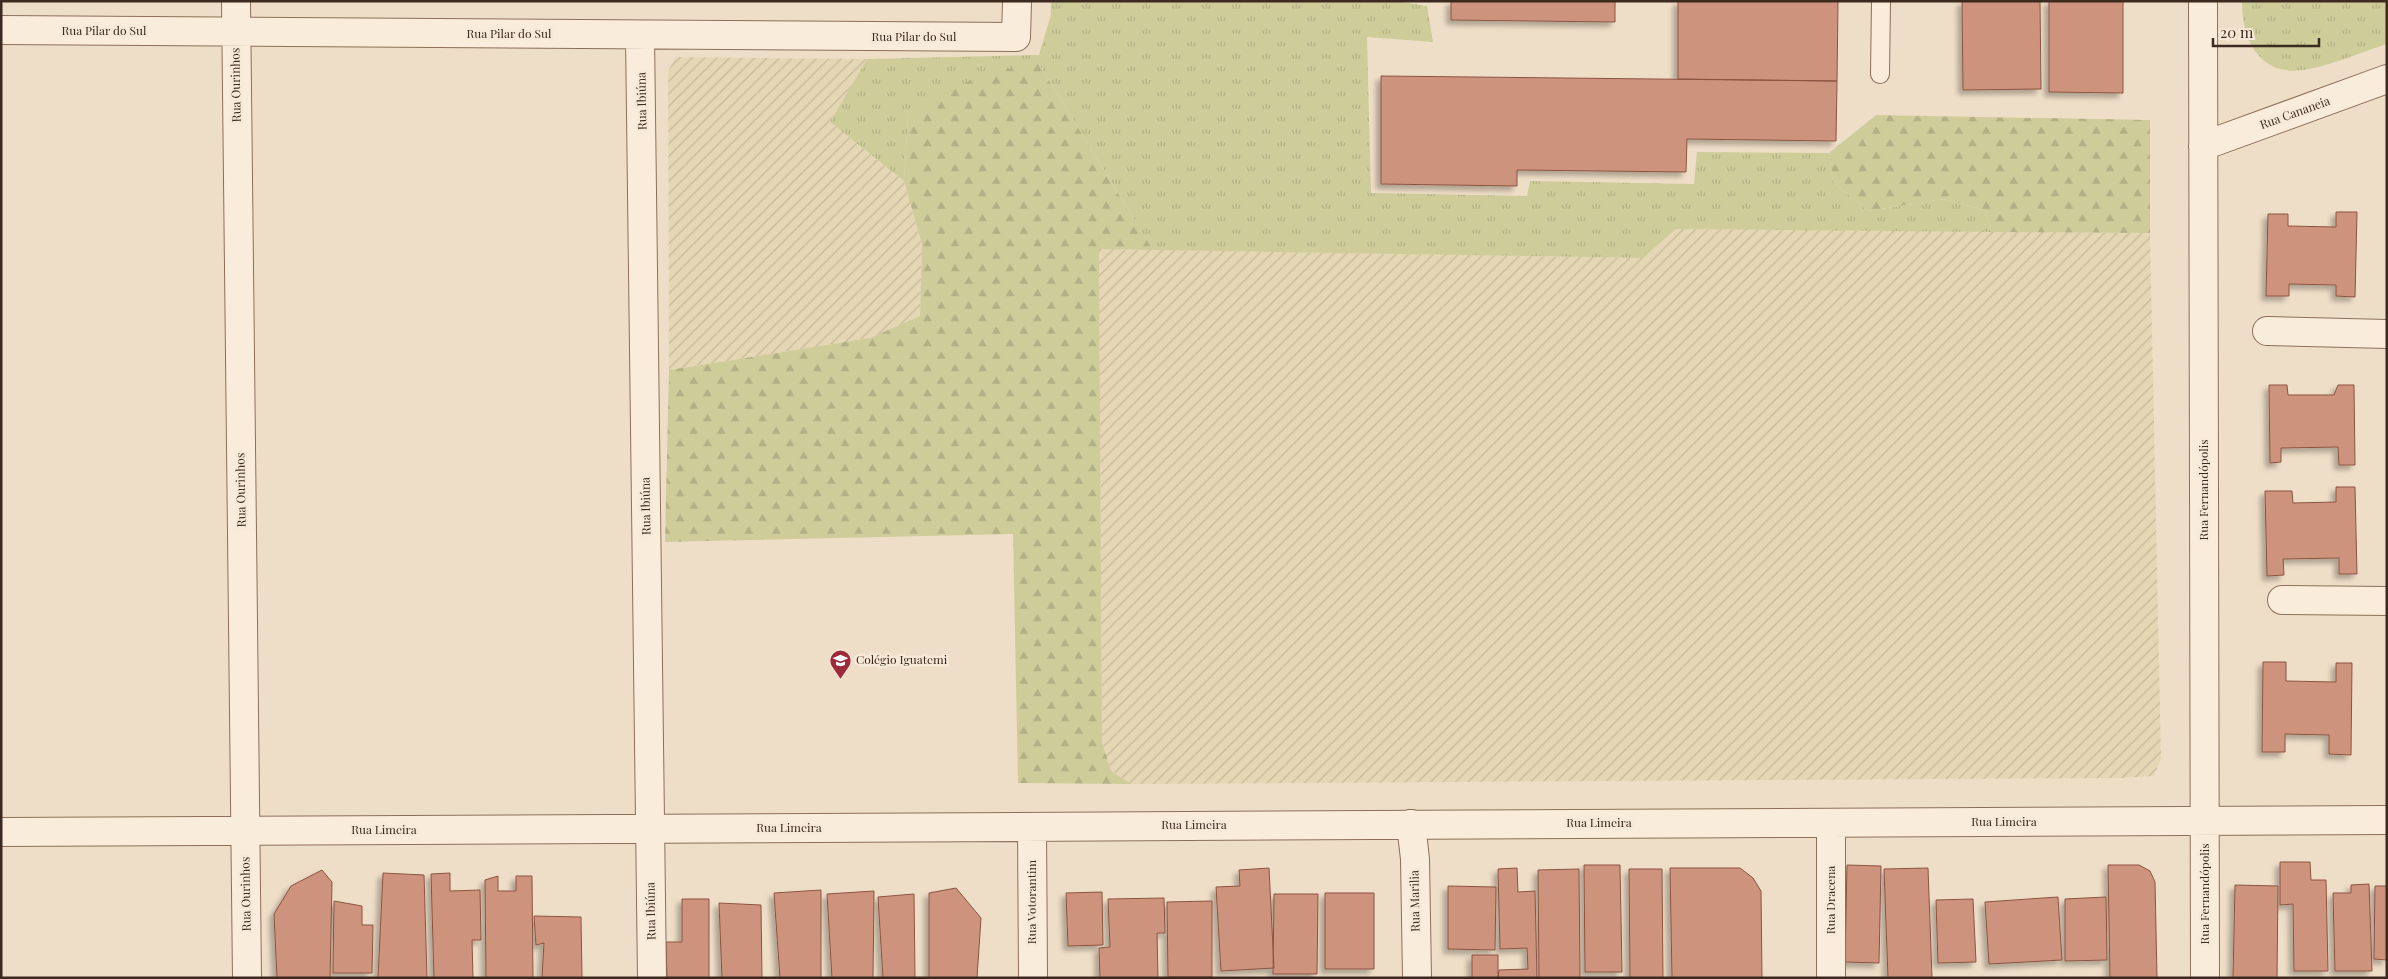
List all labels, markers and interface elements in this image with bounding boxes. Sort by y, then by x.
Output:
scale bar [2213,15,2319,47]
street label: Rua Pilar do Sul [61,22,147,38]
text: 20 m [2220,22,2254,42]
street label: Rua Pilar do Sul [466,25,552,41]
street label: Rua Pilar do Sul [871,28,957,44]
street label: Rua Ourinhos [226,48,244,122]
street label: Rua Ibiúna [632,72,650,130]
street label: Rua Cananeia [2257,92,2332,132]
street label: Rua Fernandópolis [2195,439,2211,541]
street label: Rua Ourinhos [231,453,249,527]
street label: Rua Ibiúna [636,477,654,535]
school or university icon: Colégio Iguatemi [828,648,852,679]
place label: Colégio Iguatemi [856,651,948,667]
street label: Rua Limeira [1971,813,2037,829]
street label: Rua Limeira [1566,814,1632,830]
street label: Rua Limeira [1161,816,1227,832]
street label: Rua Limeira [756,819,822,835]
street label: Rua Limeira [351,821,417,837]
street label: Rua Fernandópolis [2196,843,2212,945]
street label: Rua Ourinhos [236,857,254,931]
street label: Rua Votorantim [1023,860,1039,944]
street label: Rua Dracena [1822,866,1838,934]
street label: Rua Marilia [1405,870,1423,932]
street label: Rua Ibiúna [641,882,659,940]

